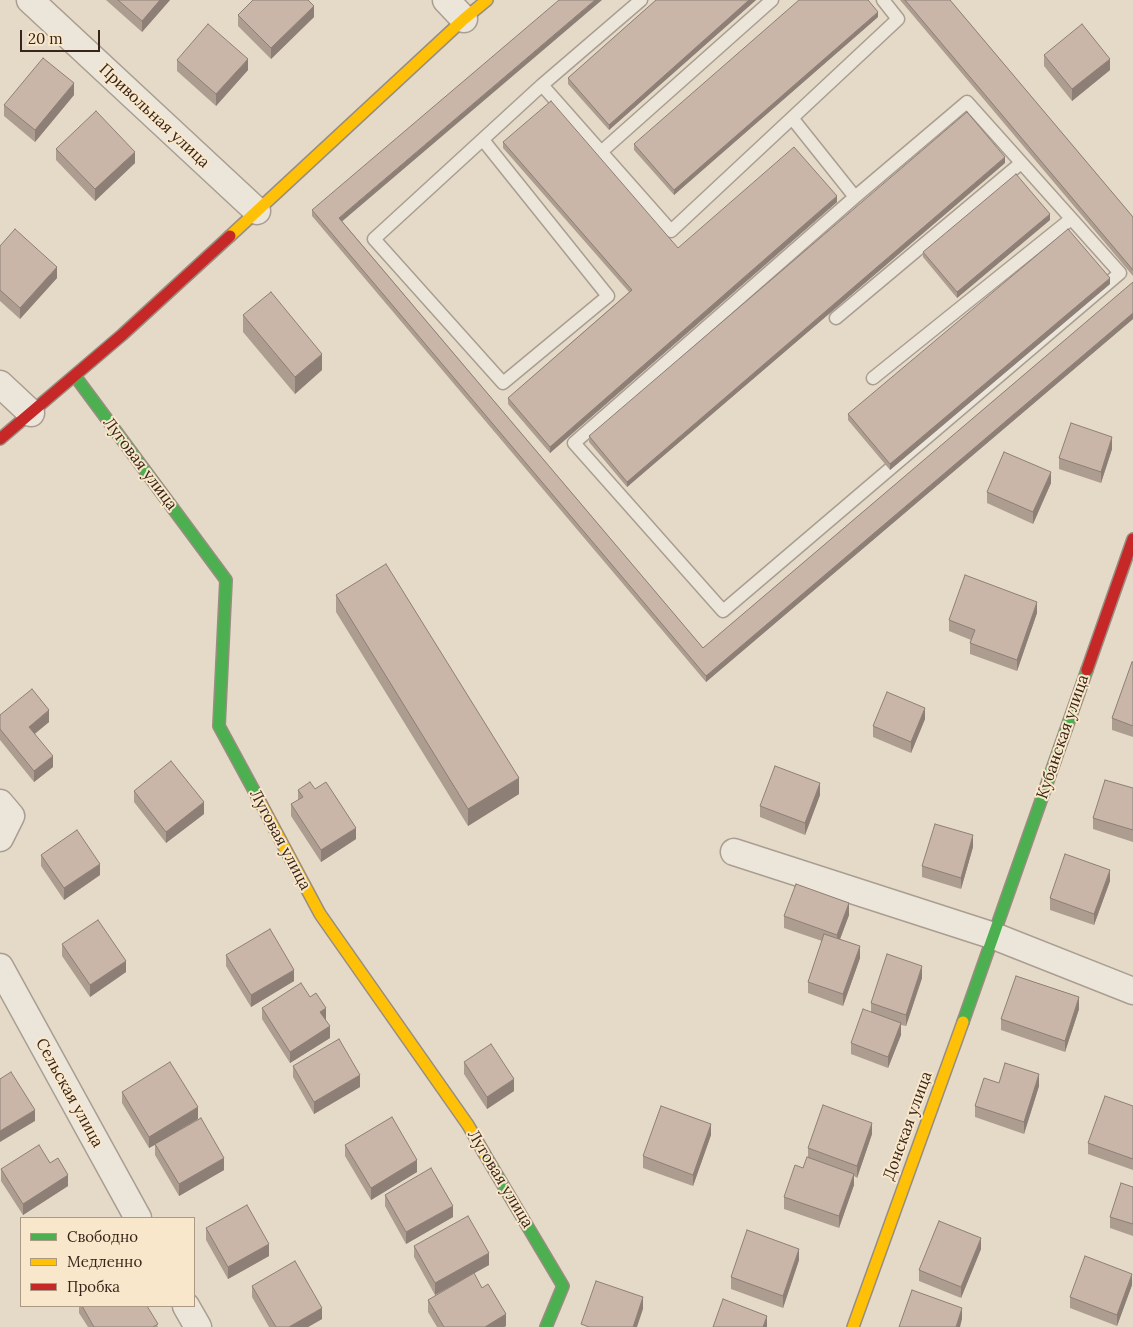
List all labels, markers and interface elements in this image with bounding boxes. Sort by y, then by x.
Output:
scale bar [22,20,102,52]
text: 20 m [28,29,63,48]
street label: Привольная улица [95,60,213,172]
street label: Луговая улица [99,414,181,514]
street label: Кубанская улица [1033,672,1093,802]
street label: Луговая улица [245,786,315,894]
street label: Сельская улица [31,1035,107,1151]
street label: Донская улица [879,1069,937,1183]
street label: Луговая улица [463,1126,537,1232]
legend [20,1217,195,1307]
text: Свободно [67,1227,138,1246]
text: Медленно [67,1252,142,1271]
text: Пробка [67,1277,120,1296]

